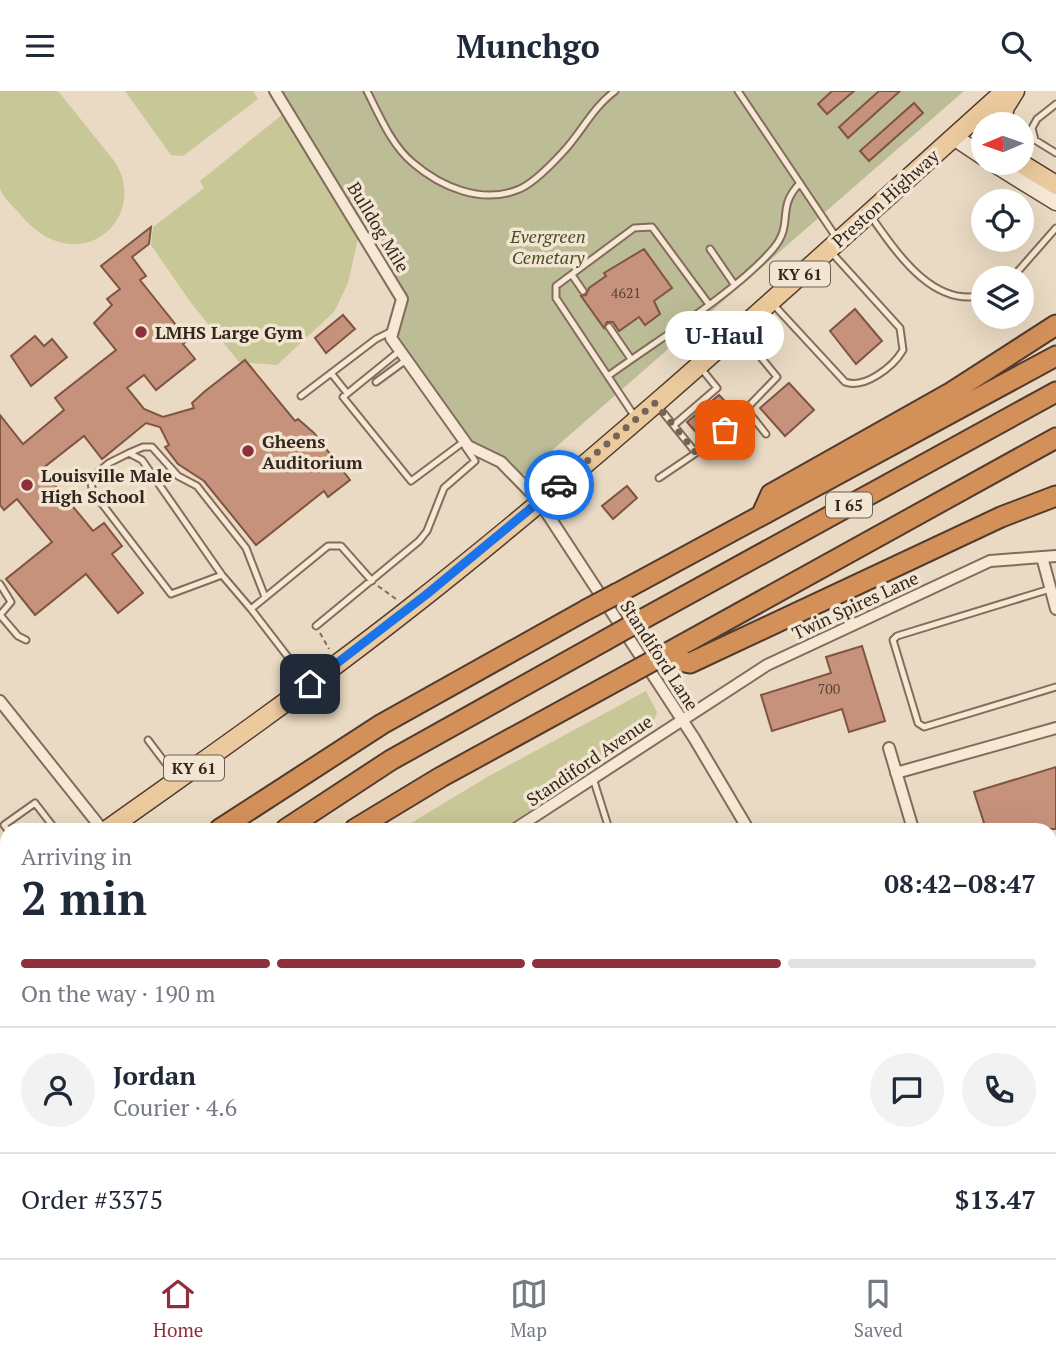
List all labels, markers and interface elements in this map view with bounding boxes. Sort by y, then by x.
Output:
text: Munchgo [456,25,600,67]
icon: menu [21,27,59,65]
icon: search [997,27,1035,65]
north arrow [971,112,1034,175]
map controls [971,112,1034,329]
street label: Preston Highway [826,143,944,252]
street label: Bulldog Mile [343,177,415,277]
button: locate [971,189,1034,252]
park label: Evergreen Cemetary [509,224,586,269]
road number: KY 61 [770,261,830,287]
button: layers [971,266,1034,329]
house number: 4621 [611,283,641,302]
callout: U-Haul [666,311,784,360]
place label: LMHS Large Gym [155,320,303,344]
text: U-Haul [685,320,764,351]
marker: LMHS Large Gym [133,324,149,340]
pin [695,400,755,460]
icon: bag [706,411,744,449]
place label: Gheens Auditorium [262,429,363,474]
marker: Gheens Auditorium [240,443,256,459]
courier [524,450,594,520]
place label: Louisville Male High School [41,463,172,508]
icon: car [540,466,578,504]
marker: Louisville Male High School [19,477,35,493]
road number: I 65 [826,493,872,517]
street label: Twin Spires Lane [788,565,922,645]
street label: Standiford Lane [615,595,705,715]
pin [280,654,340,714]
icon: home [291,665,329,703]
house number: 700 [818,679,840,698]
street label: Standiford Avenue [521,709,657,811]
road number: KY 61 [164,755,224,781]
text: Arriving in [21,841,132,872]
text: 08:42–08:47 [884,866,1036,900]
text: 2 min [21,867,147,928]
text: On the way · 190 m [21,978,215,1009]
button: person [21,1053,95,1127]
button: chat [870,1053,944,1127]
button: phone [962,1053,1036,1127]
text: Jordan [113,1058,196,1092]
text: Courier · 4.6 [113,1092,237,1123]
text: Order #3375 [21,1182,163,1216]
text: $13.47 [955,1182,1036,1216]
tab: Home [153,1275,203,1342]
tab: Map [510,1275,548,1342]
tab: Saved [854,1275,903,1342]

